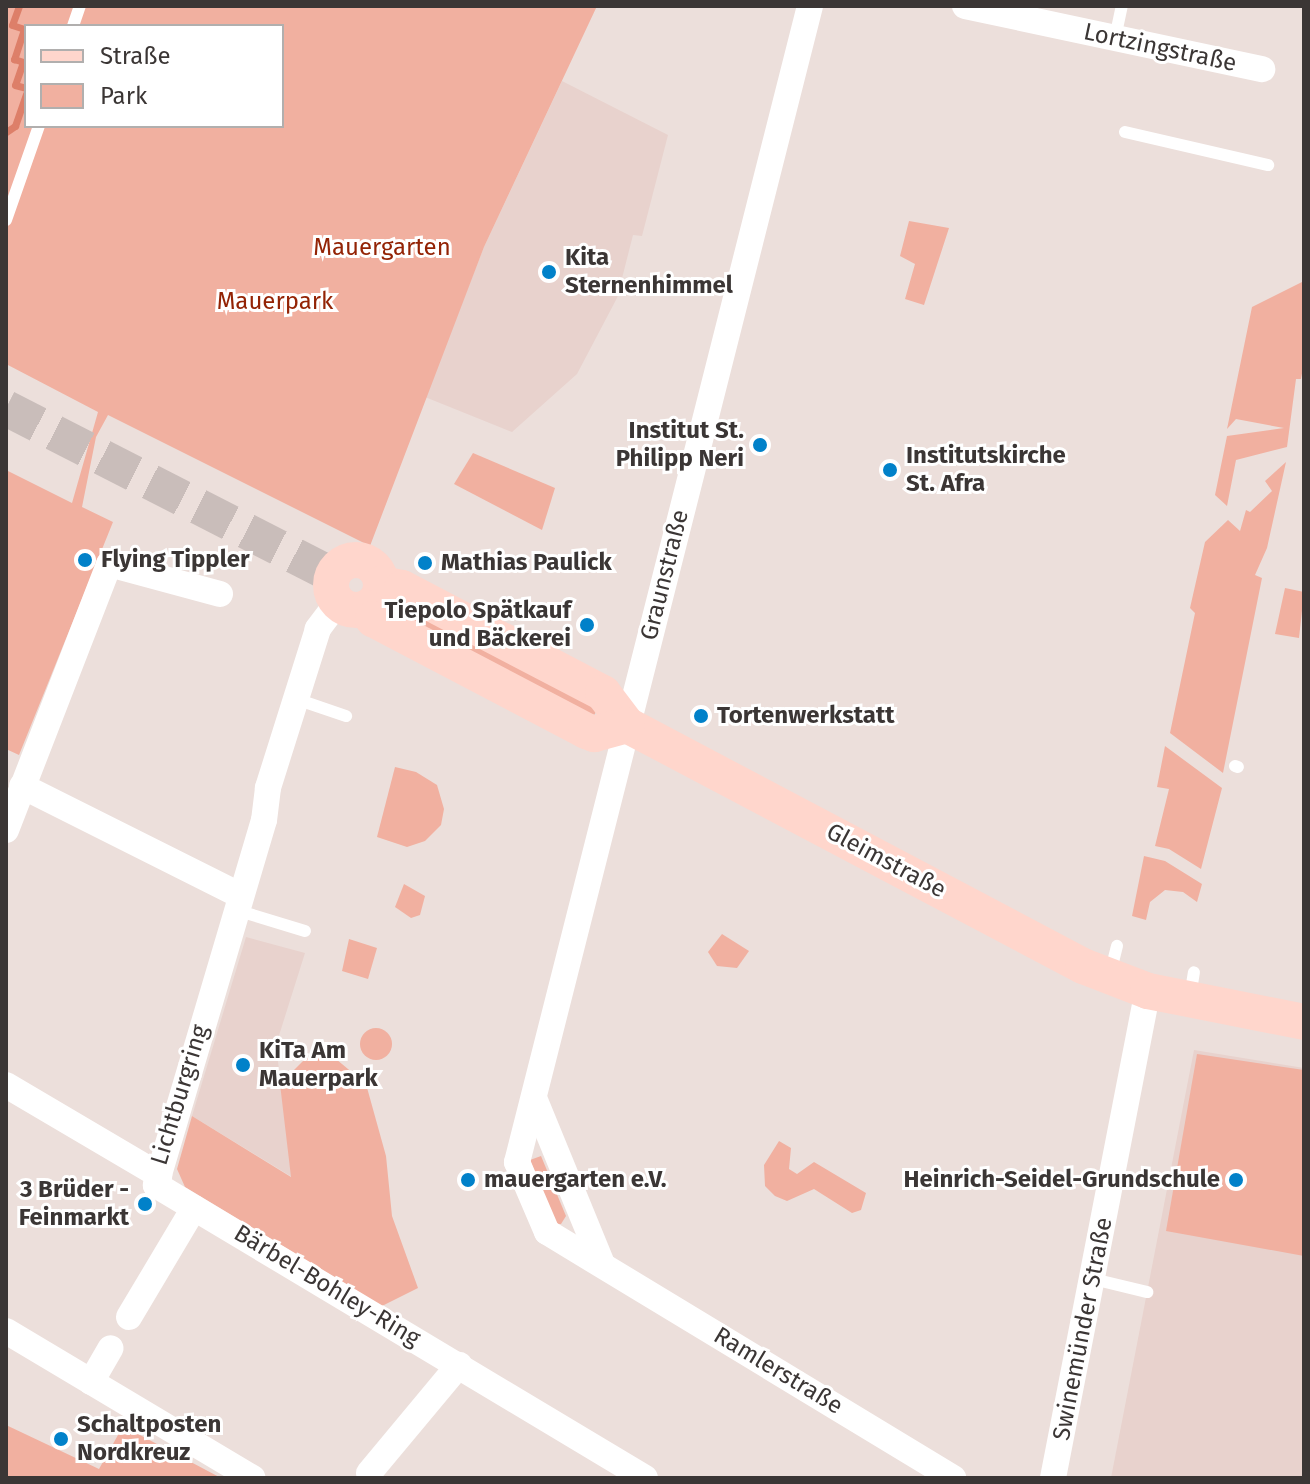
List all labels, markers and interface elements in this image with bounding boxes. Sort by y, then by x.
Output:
street label: Lortzingstraße [1081,18,1239,78]
legend [24,24,284,128]
text: Straße [100,42,171,70]
text: Park [100,82,147,110]
park label: Mauergarten [313,234,451,262]
place label: Kita Sternenhimmel [565,244,733,300]
marker: Kita Sternenhimmel [540,263,558,281]
park label: Mauerpark [217,288,333,316]
place label: Institut St. Philipp Neri [616,417,744,473]
marker: Institut St. Philipp Neri [751,436,769,454]
place label: Institutskirche St. Afra [906,442,1066,498]
marker: Institutskirche St. Afra [881,461,899,479]
street label: Graunstraße [635,507,695,643]
place label: Flying Tippler [101,546,250,574]
place label: Mathias Paulick [441,549,612,577]
marker: Flying Tippler [76,551,94,569]
marker: Mathias Paulick [416,554,434,572]
place label: Tiepolo Spätkauf und Bäckerei [384,597,571,653]
marker: Tiepolo Spätkauf und Bäckerei [578,616,596,634]
place label: Tortenwerkstatt [717,702,894,730]
marker: Tortenwerkstatt [692,707,710,725]
street label: Gleimstraße [821,818,951,904]
street label: Lichtburgring [145,1021,215,1169]
place label: KiTa Am Mauerpark [259,1037,378,1093]
marker: KiTa Am Mauerpark [234,1056,252,1074]
place label: mauergarten e.V. [484,1166,667,1194]
place label: Heinrich-Seidel-Grundschule [903,1166,1220,1194]
marker: mauergarten e.V. [459,1171,477,1189]
marker: Heinrich-Seidel-Grundschule [1227,1171,1245,1189]
place label: 3 Brüder - Feinmarkt [19,1176,129,1232]
marker: 3 Brüder - Feinmarkt [136,1195,154,1213]
street label: Swinemünder Straße [1047,1215,1119,1443]
street label: Bärbel-Bohley-Ring [229,1219,425,1353]
street label: Ramlerstraße [708,1321,848,1421]
place label: Schaltposten Nordkreuz [77,1411,221,1467]
marker: Schaltposten Nordkreuz [52,1430,70,1448]

